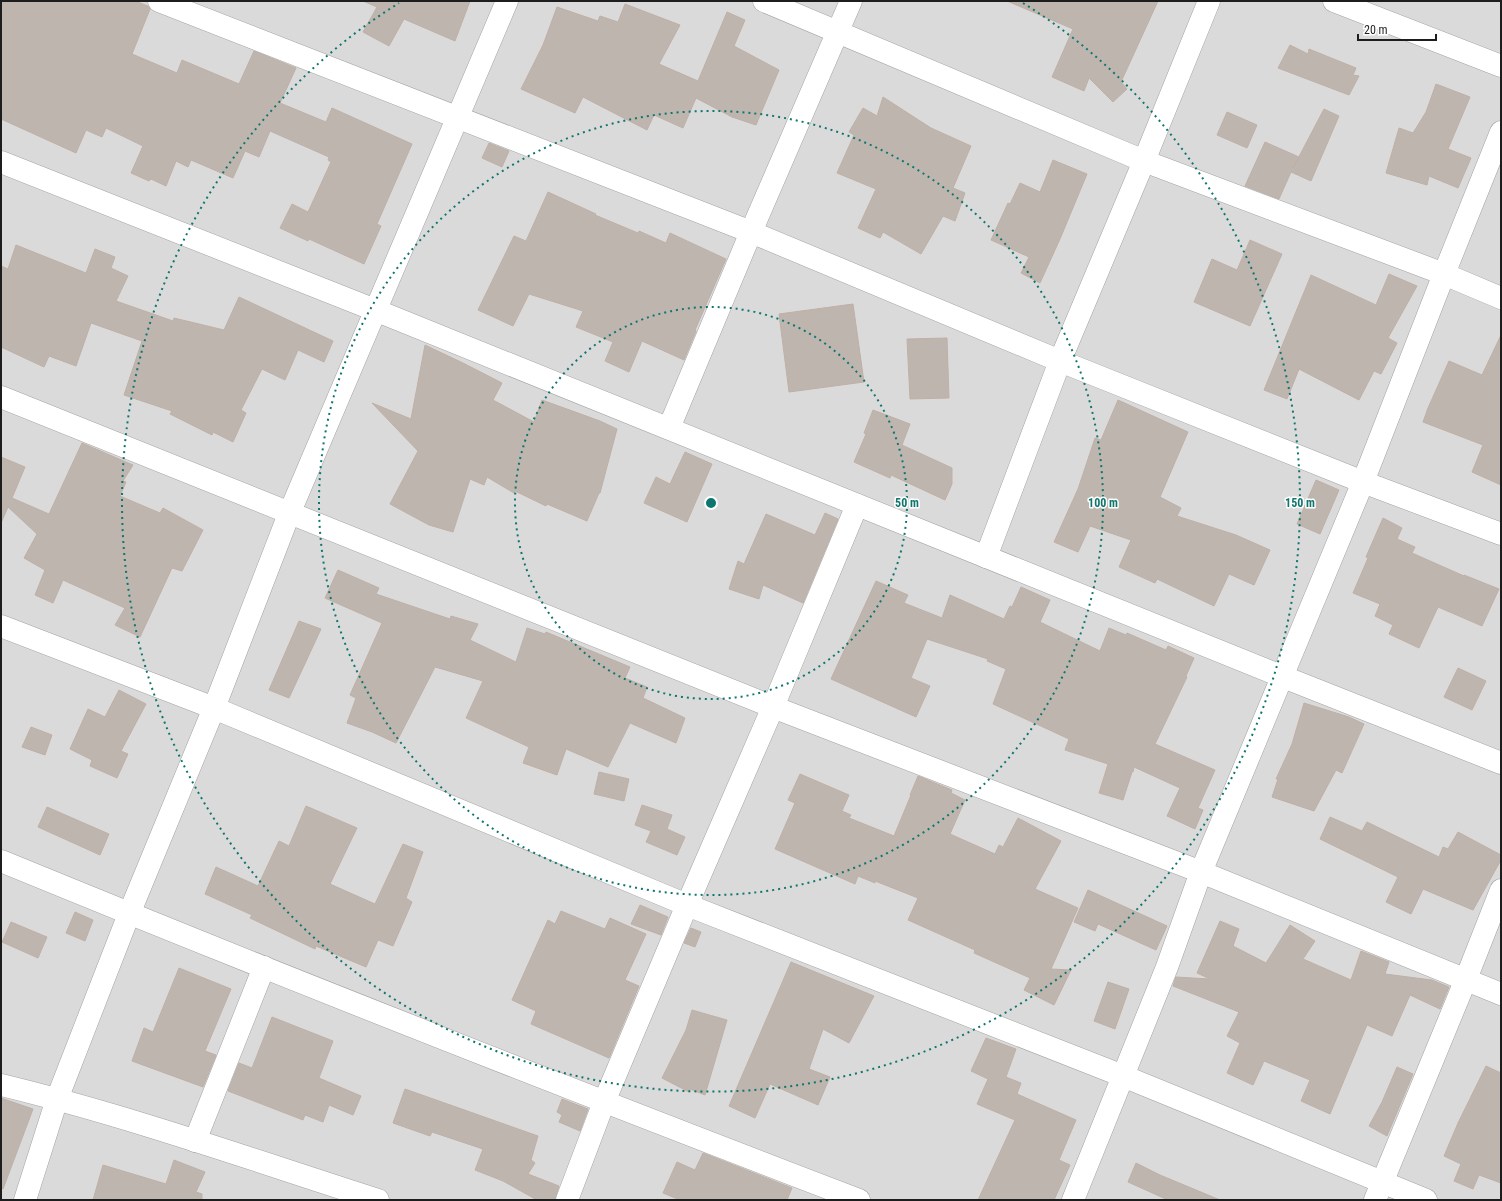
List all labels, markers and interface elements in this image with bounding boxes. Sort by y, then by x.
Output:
scale bar [1358,16,1436,42]
text: 20 m [1364,23,1388,37]
centre of rings [704,496,718,510]
text: 50 m [895,496,919,510]
text: 100 m [1088,496,1118,510]
text: 150 m [1285,496,1315,510]

